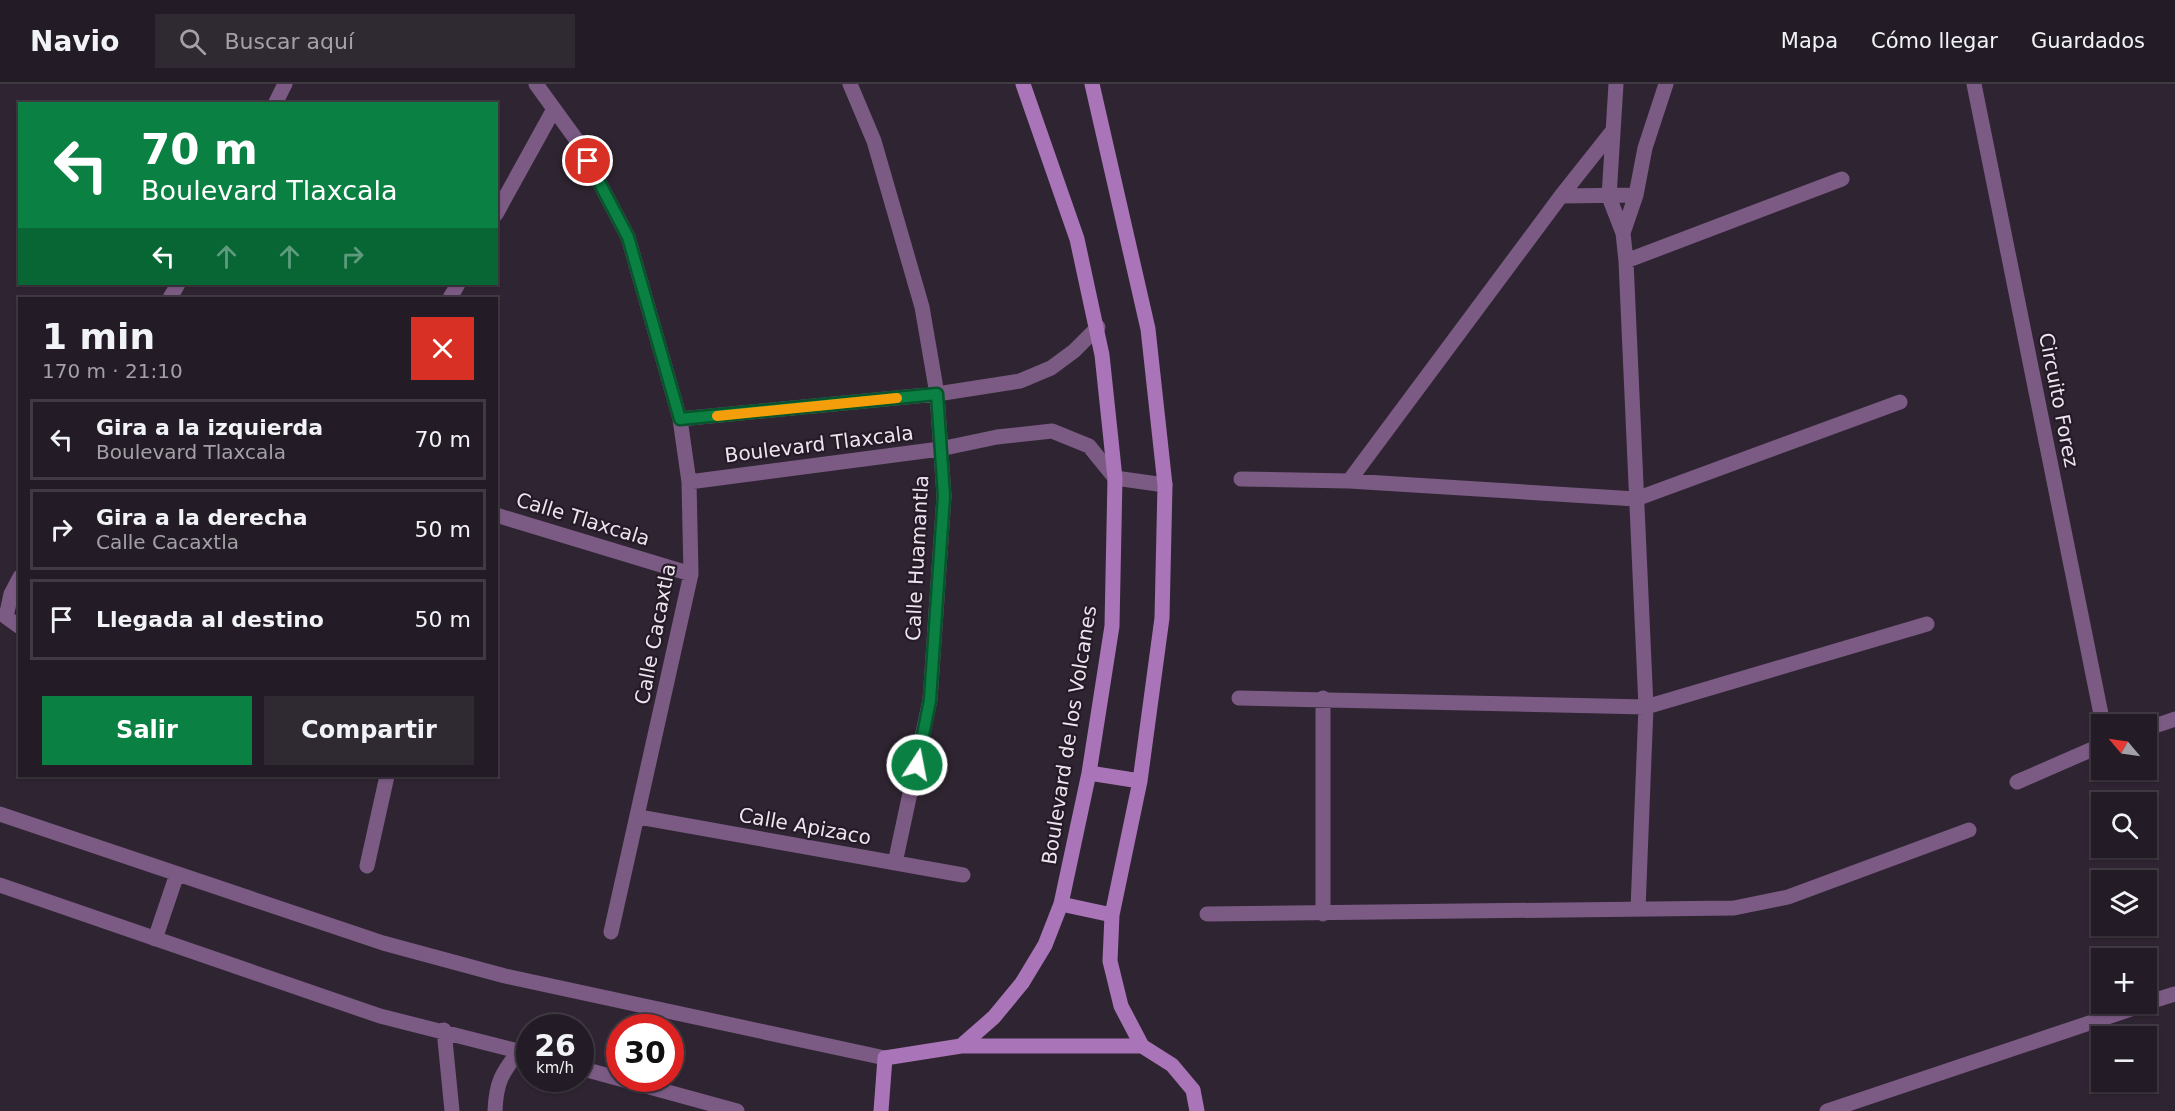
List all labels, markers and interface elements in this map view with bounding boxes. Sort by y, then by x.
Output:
search box [155,14,575,68]
text: Navio [30,25,119,58]
icon: search [176,25,209,58]
text: Buscar aquí [224,29,354,54]
text: Mapa [1781,29,1838,53]
text: Cómo llegar [1871,29,1998,53]
text: Guardados [2031,29,2145,53]
text: 70 m [141,125,258,174]
icon: left [42,126,120,204]
pin [562,135,613,186]
icon: arrive [571,144,604,177]
text: Boulevard Tlaxcala [141,175,398,206]
icon: left [147,240,180,273]
icon: ahead [210,240,243,273]
icon: ahead [273,240,306,273]
icon: right [336,240,369,273]
text: 1 min [42,316,155,357]
button: close [411,317,474,380]
street label: Circuito Forez [2034,331,2084,469]
text: 170 m · 21:10 [42,359,183,383]
text: Gira a la izquierda [96,415,323,440]
street label: Boulevard Tlaxcala [723,421,915,467]
icon: left [45,423,78,456]
text: 70 m [415,427,471,452]
text: Boulevard Tlaxcala [96,440,286,464]
street label: Calle Huamantla [901,474,933,642]
street label: Calle Tlaxcala [513,487,653,551]
text: Gira a la derecha [96,505,308,530]
icon: right [45,513,78,546]
text: 50 m [415,517,471,542]
text: Calle Cacaxtla [96,530,239,554]
street label: Calle Cacaxtla [630,562,680,706]
icon: arrive [45,603,78,636]
street label: Boulevard de los Volcanes [1037,604,1101,866]
text: Llegada al destino [96,607,324,632]
text: 50 m [415,607,471,632]
button: Salir [42,696,252,765]
button: Compartir [264,696,474,765]
north arrow [2091,714,2157,780]
map controls [2091,714,2157,1092]
position arrow [885,733,949,797]
button: search [2091,792,2157,858]
street label: Calle Apizaco [737,803,873,849]
button: layers [2091,870,2157,936]
button: + [2091,948,2157,1014]
speed limit sign: 30 [606,1014,684,1092]
button: − [2091,1026,2157,1092]
text: 26 [534,1028,576,1063]
text: km/h [536,1059,574,1077]

